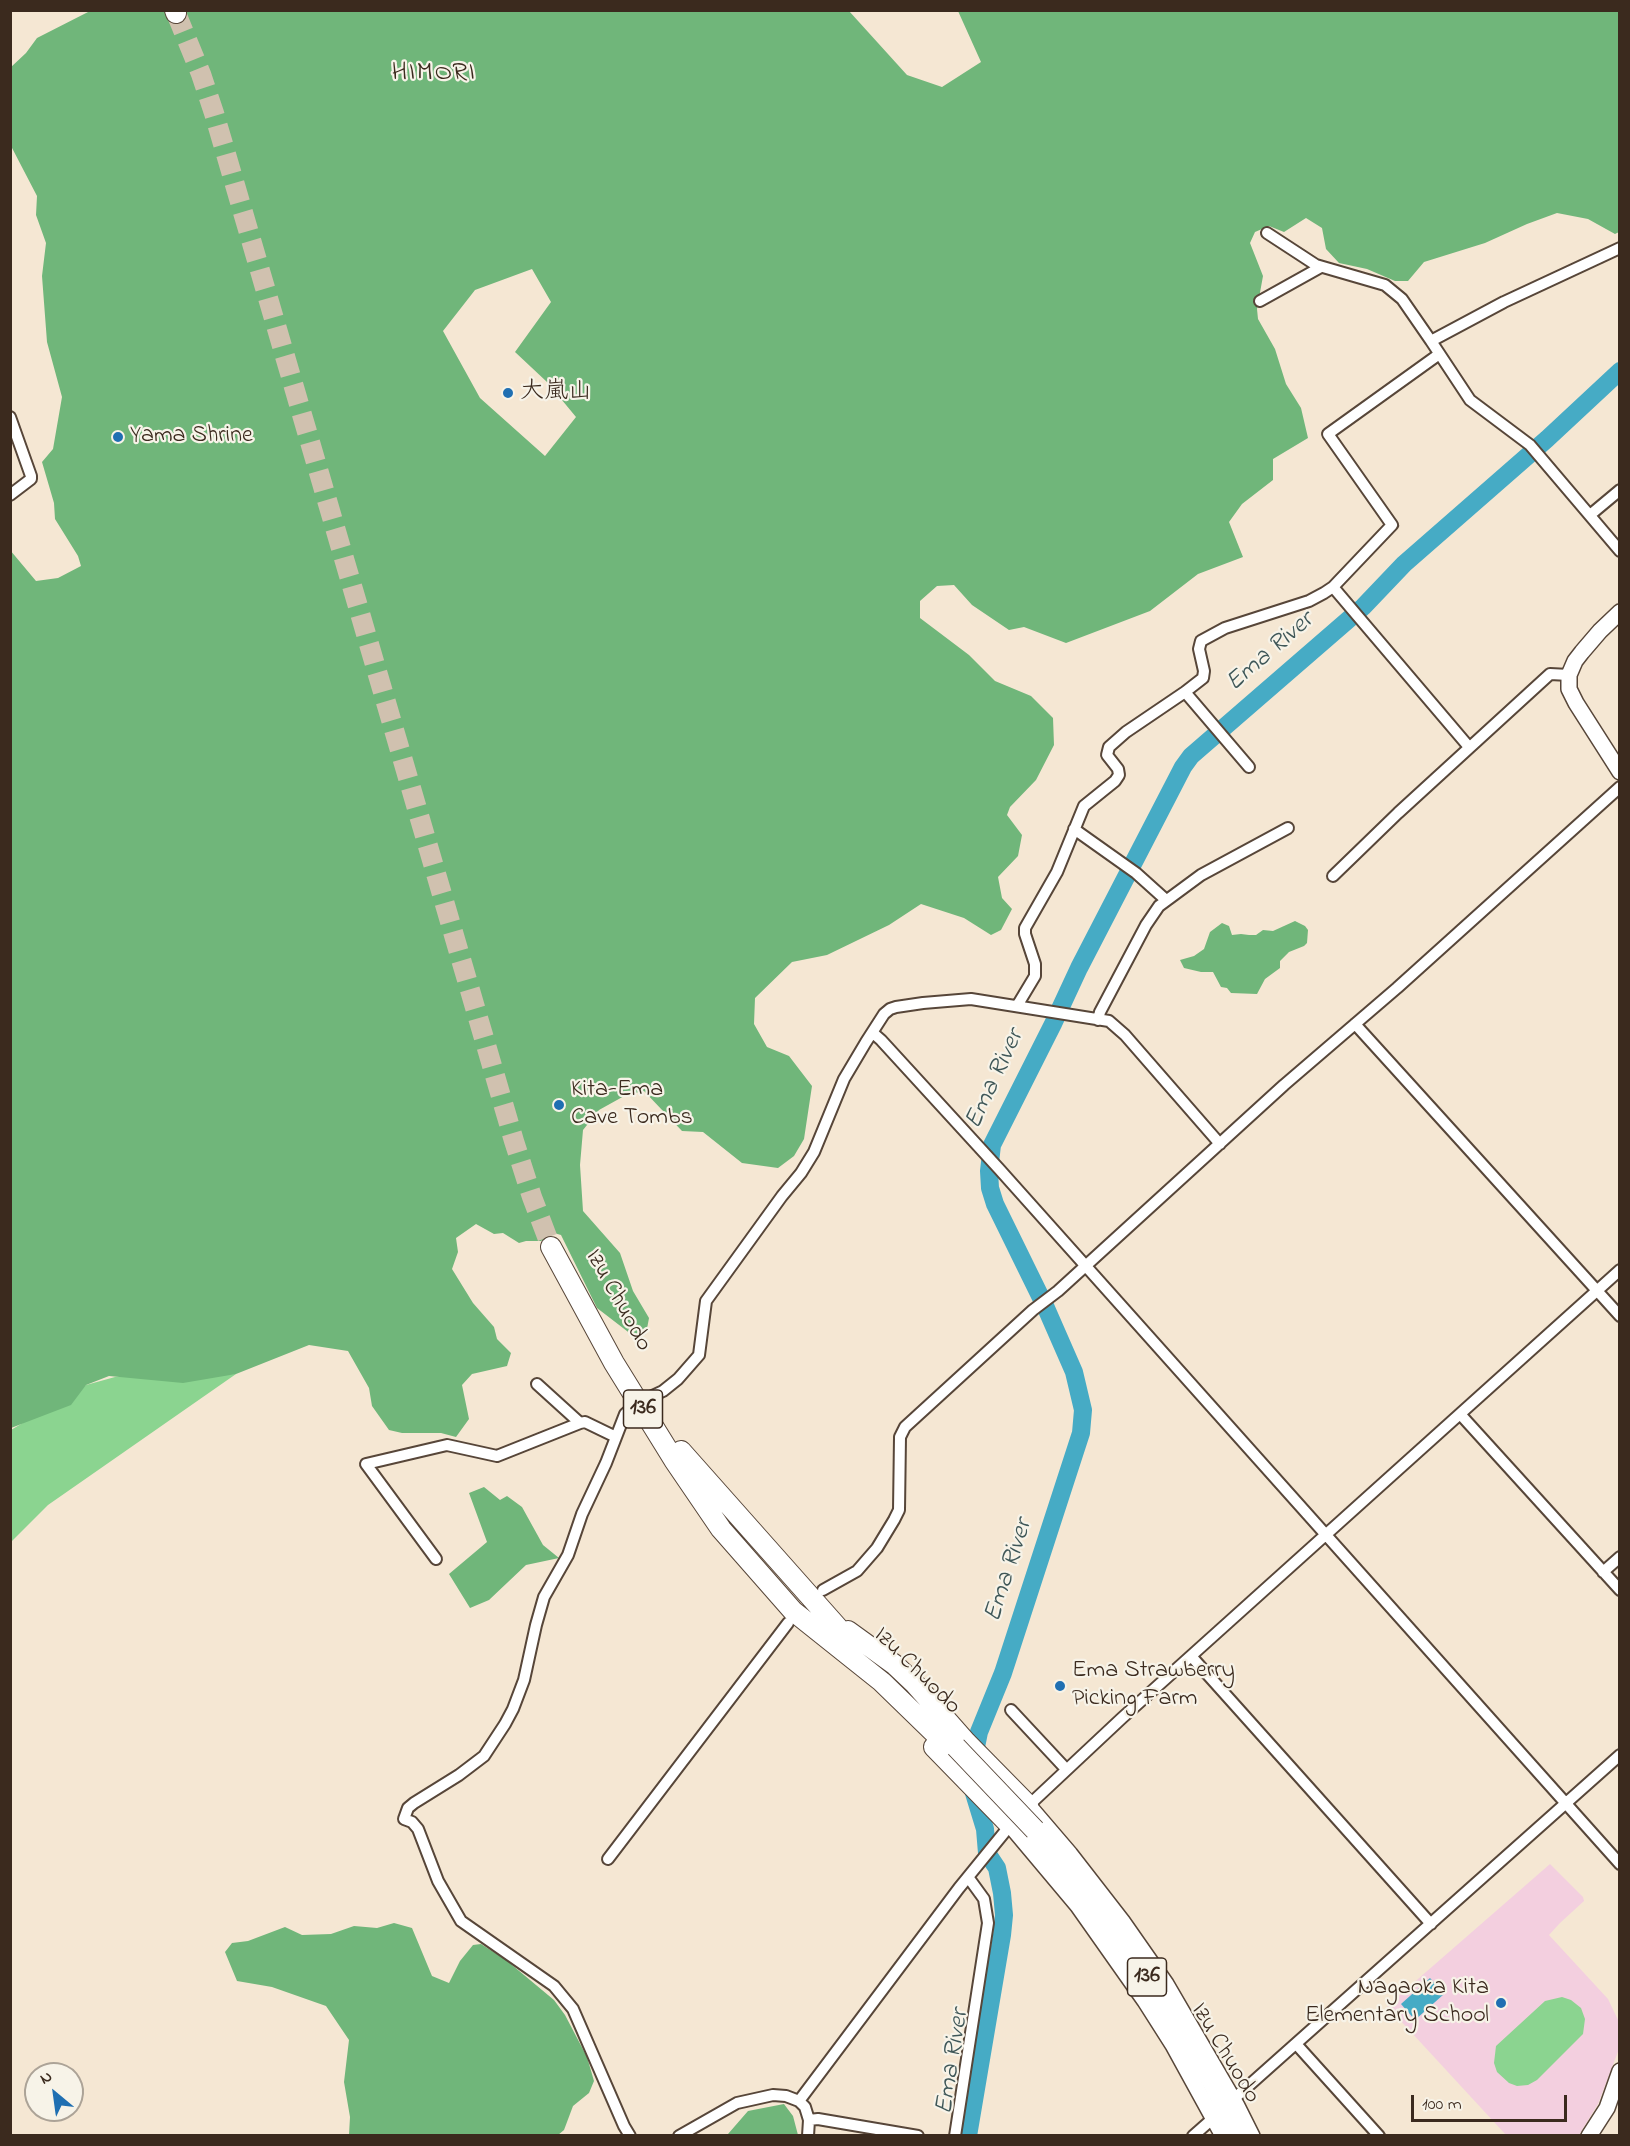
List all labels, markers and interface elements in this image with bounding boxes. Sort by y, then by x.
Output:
district label: HIMORI [392,59,476,91]
place label: 大嵐山 [520,379,592,407]
marker: 大嵐山 [501,386,515,400]
place label: Yama Shrine [130,423,253,451]
marker: Yama Shrine [111,430,125,444]
water label: Ema River [1221,606,1321,700]
water label: Ema River [959,1025,1033,1135]
place label: Kita-Ema Cave Tombs [571,1077,693,1133]
marker: Kita-Ema Cave Tombs [552,1098,566,1112]
street label: Izu Chuodo [577,1245,657,1357]
road number: 136 [624,1390,662,1428]
water label: Ema River [979,1516,1041,1626]
street label: Izu Chuodo [866,1622,966,1722]
place label: Ema Strawberry Picking Farm [1072,1658,1235,1714]
marker: Ema Strawberry Picking Farm [1053,1679,1067,1693]
road number: 136 [1128,1958,1166,1996]
place label: Nagaoka Kita Elementary School [1305,1975,1489,2031]
marker: Nagaoka Kita Elementary School [1494,1996,1508,2010]
street label: Izu Chuodo [1183,1999,1265,2109]
water label: Ema River [930,2007,978,2117]
north arrow [24,2062,84,2122]
text: N [36,2065,57,2091]
scale bar [1414,2083,1570,2121]
text: 100 m [1422,2092,1462,2118]

